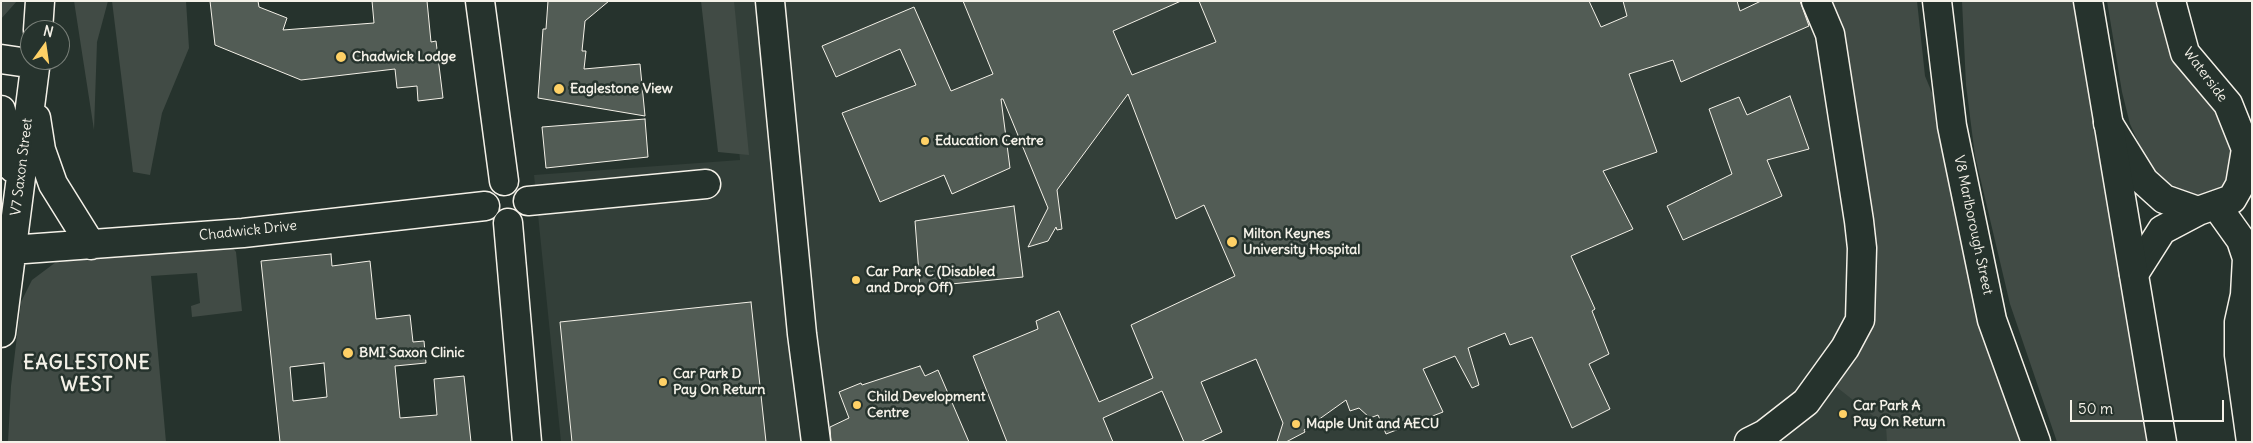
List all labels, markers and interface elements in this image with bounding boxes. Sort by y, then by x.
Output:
north arrow [20,20,70,70]
text: N [42,22,55,41]
street label: Waterside [2179,45,2231,105]
place label: Chadwick Lodge [352,49,456,65]
marker: Chadwick Lodge [334,50,348,64]
place label: Eaglestone View [570,81,673,97]
marker: Eaglestone View [552,82,566,96]
street label: V7 Saxon Street [8,117,36,217]
place label: Education Centre [935,133,1043,149]
marker: Education Centre [919,135,931,147]
street label: V8 Marlborough Street [1950,154,1996,296]
street label: Chadwick Drive [198,218,298,244]
place label: Milton Keynes University Hospital [1243,226,1360,258]
marker: Milton Keynes University Hospital [1225,235,1239,249]
place label: Car Park C (Disabled and Drop Off) [866,264,995,296]
marker: Car Park C (Disabled and Drop Off) [850,274,862,286]
place label: BMI Saxon Clinic [359,345,465,361]
marker: BMI Saxon Clinic [341,346,355,360]
district label: EAGLESTONE WEST [22,353,152,397]
place label: Car Park D Pay On Return [673,366,765,398]
marker: Car Park D Pay On Return [657,376,669,388]
place label: Child Development Centre [867,389,985,422]
scale bar [2073,390,2227,422]
place label: Car Park A Pay On Return [1853,398,1945,431]
marker: Child Development Centre [851,399,863,411]
text: 50 m [2078,399,2113,418]
marker: Car Park A Pay On Return [1837,408,1849,420]
place label: Maple Unit and AECU [1306,416,1439,432]
marker: Maple Unit and AECU [1290,418,1302,430]

